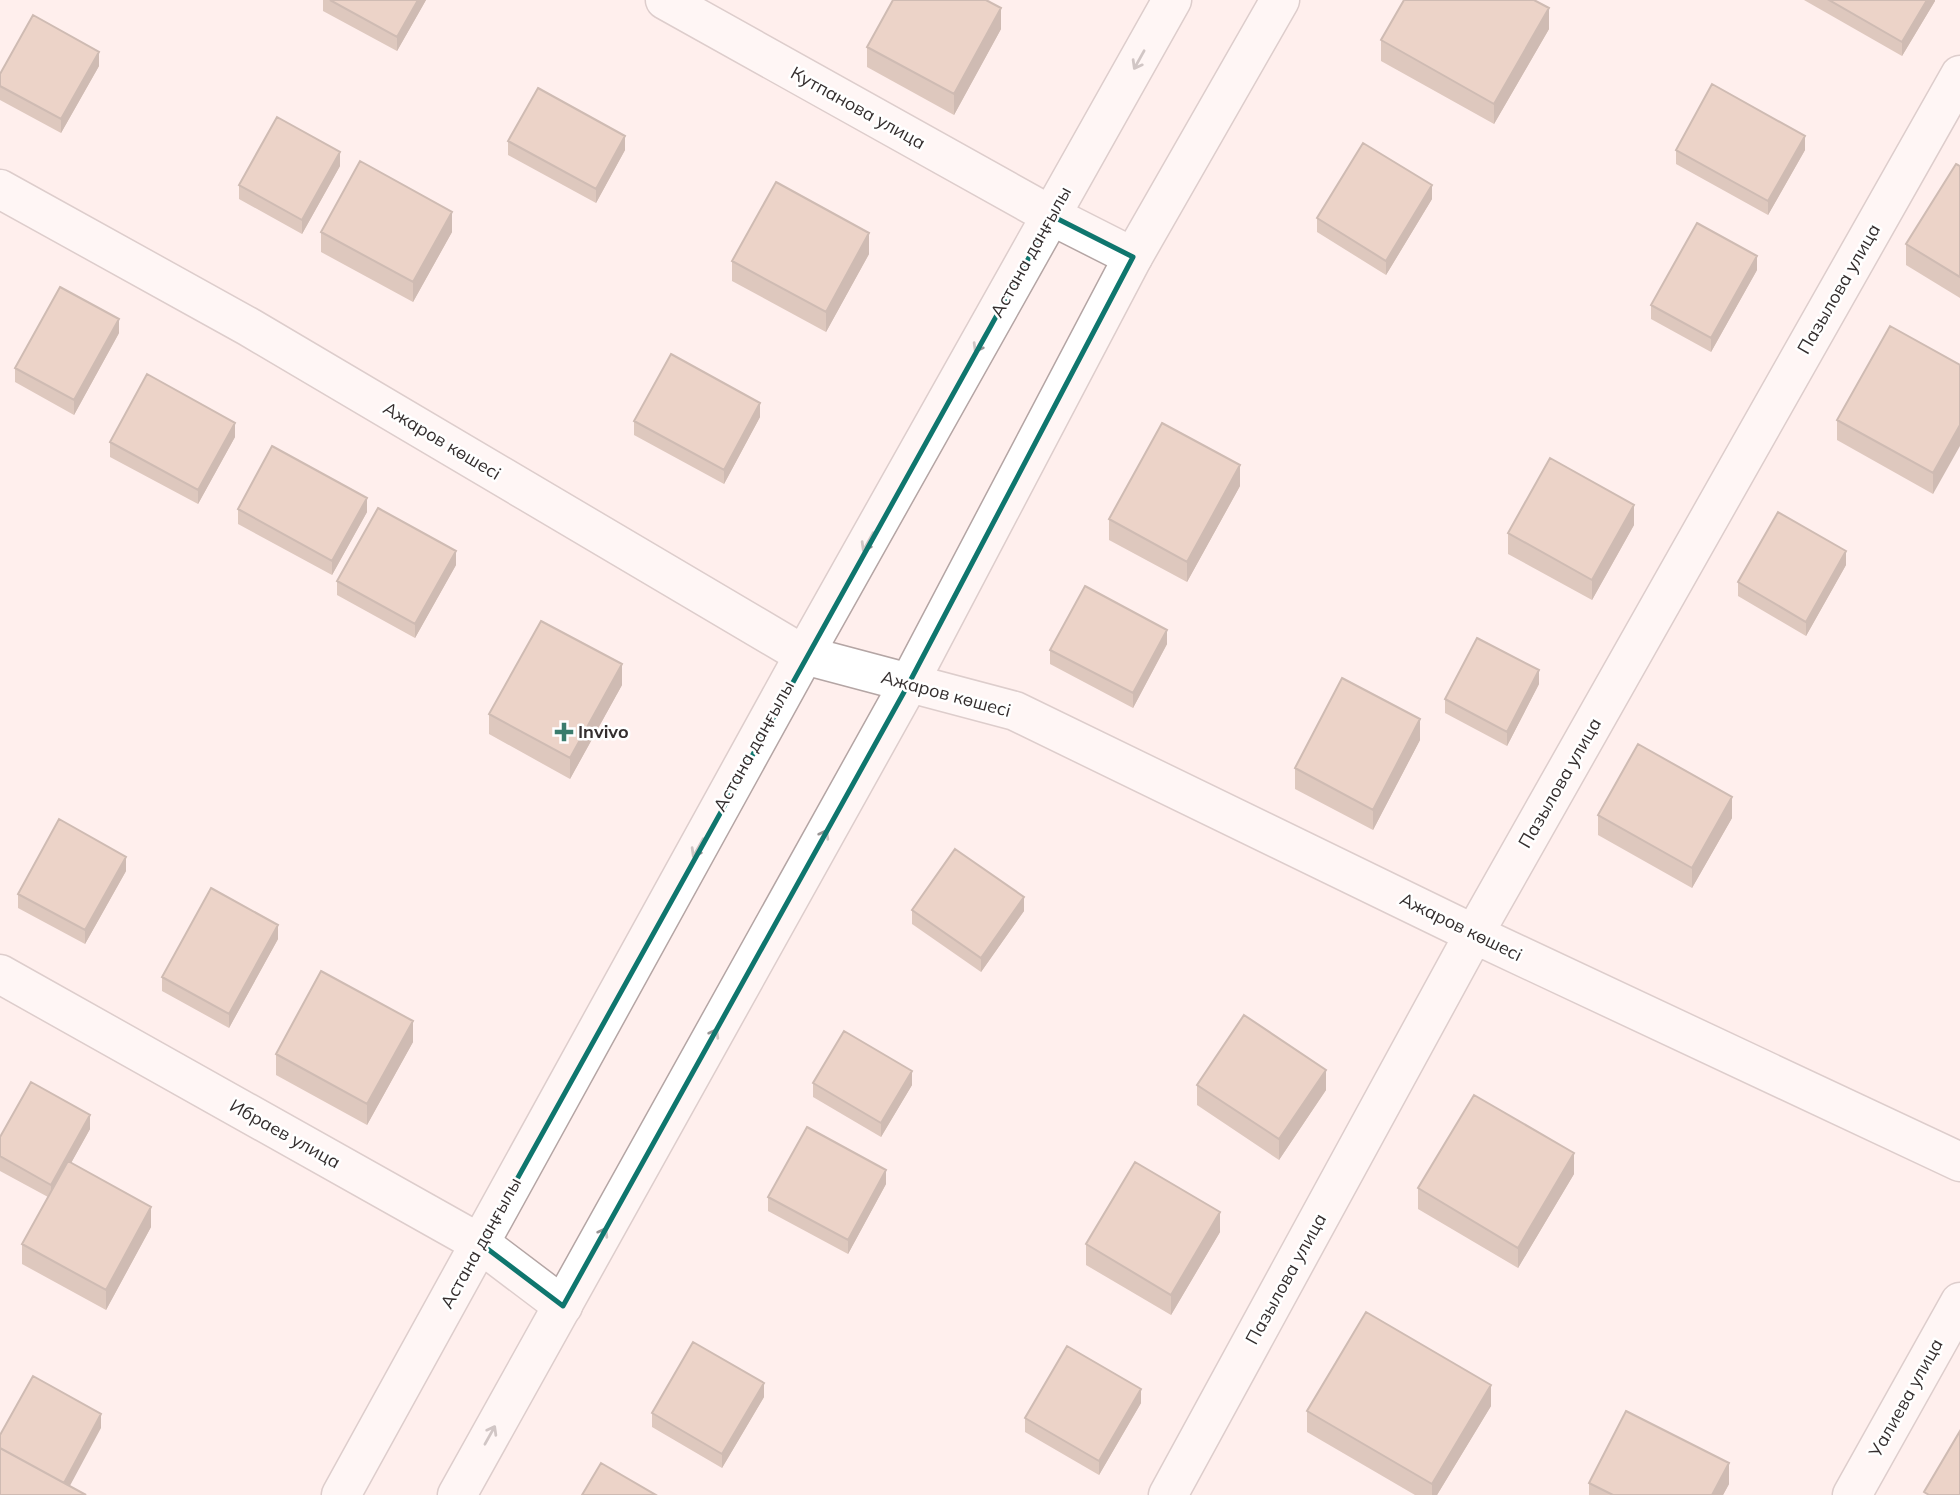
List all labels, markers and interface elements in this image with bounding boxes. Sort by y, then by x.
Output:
one-way arrow [1132,49,1146,69]
street label: Кутпанова улица [787,61,930,154]
street label: Астана даңғылы [985,182,1076,321]
street label: Пазылова улица [1792,220,1885,358]
one-way arrow [973,333,987,353]
street label: Ажаров көшесі [379,396,505,485]
one-way arrow [861,531,875,551]
street label: Ажаров көшесі [879,665,1013,722]
street label: Астана даңғылы [708,676,799,815]
street label: Пазылова улица [1513,714,1606,852]
place label: Invivo [578,720,629,743]
marker: Invivo [556,724,572,740]
one-way arrow [816,829,829,850]
one-way arrow [691,837,705,857]
street label: Ажаров көшесі [1396,887,1526,966]
one-way arrow [705,1028,719,1048]
street label: Ибраев улица [226,1094,345,1173]
street label: Астана даңғылы [435,1173,526,1312]
street label: Пазылова улица [1240,1209,1331,1348]
one-way arrow [594,1227,608,1247]
street label: Уалиева улица [1863,1334,1948,1462]
one-way arrow [484,1426,498,1446]

